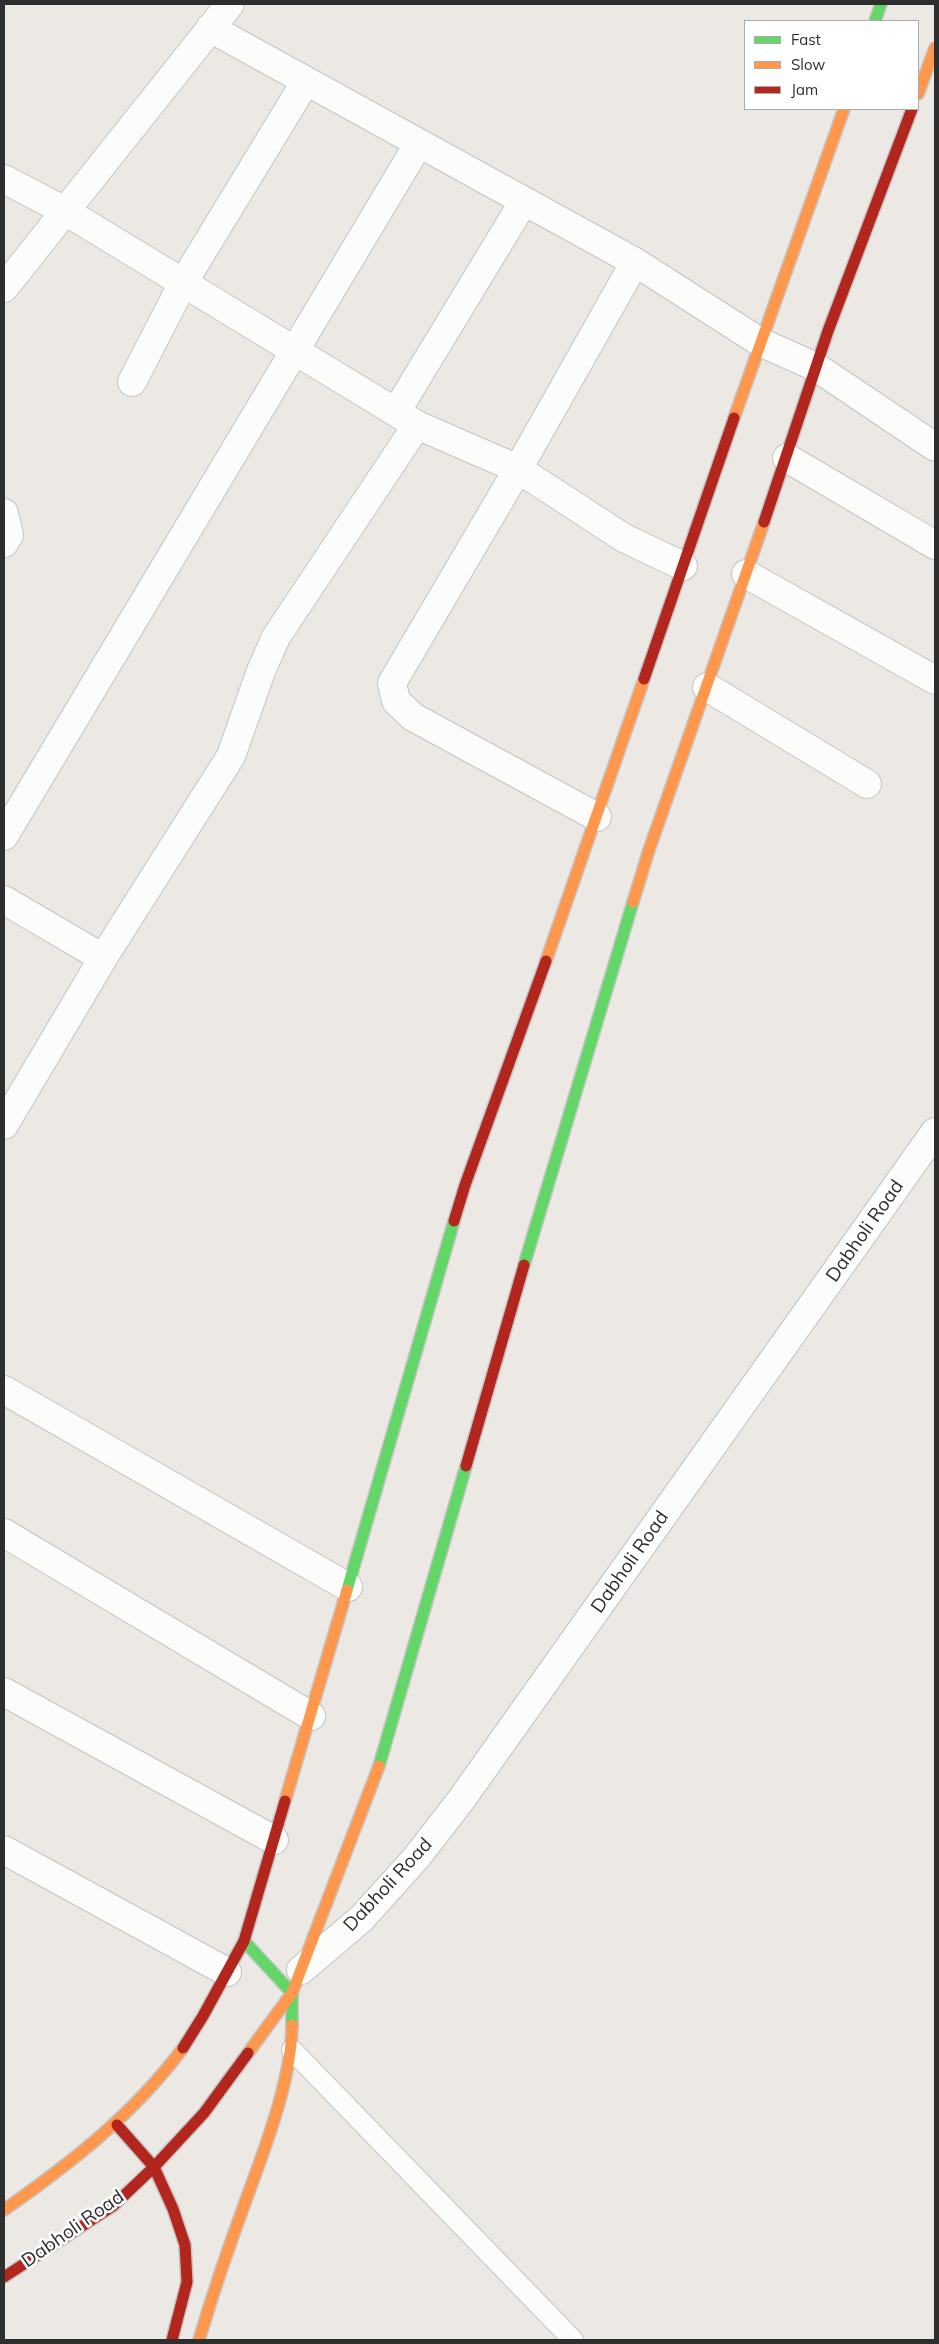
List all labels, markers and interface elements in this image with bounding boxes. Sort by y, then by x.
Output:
legend [744,20,919,110]
text: Fast [791,30,821,49]
text: Slow [791,55,825,74]
text: Jam [791,80,818,99]
street label: Dabholi Road [821,1175,909,1287]
street label: Dabholi Road [586,1506,674,1618]
street label: Dabholi Road [339,1834,437,1936]
street label: Dabholi Road [17,2185,129,2273]

